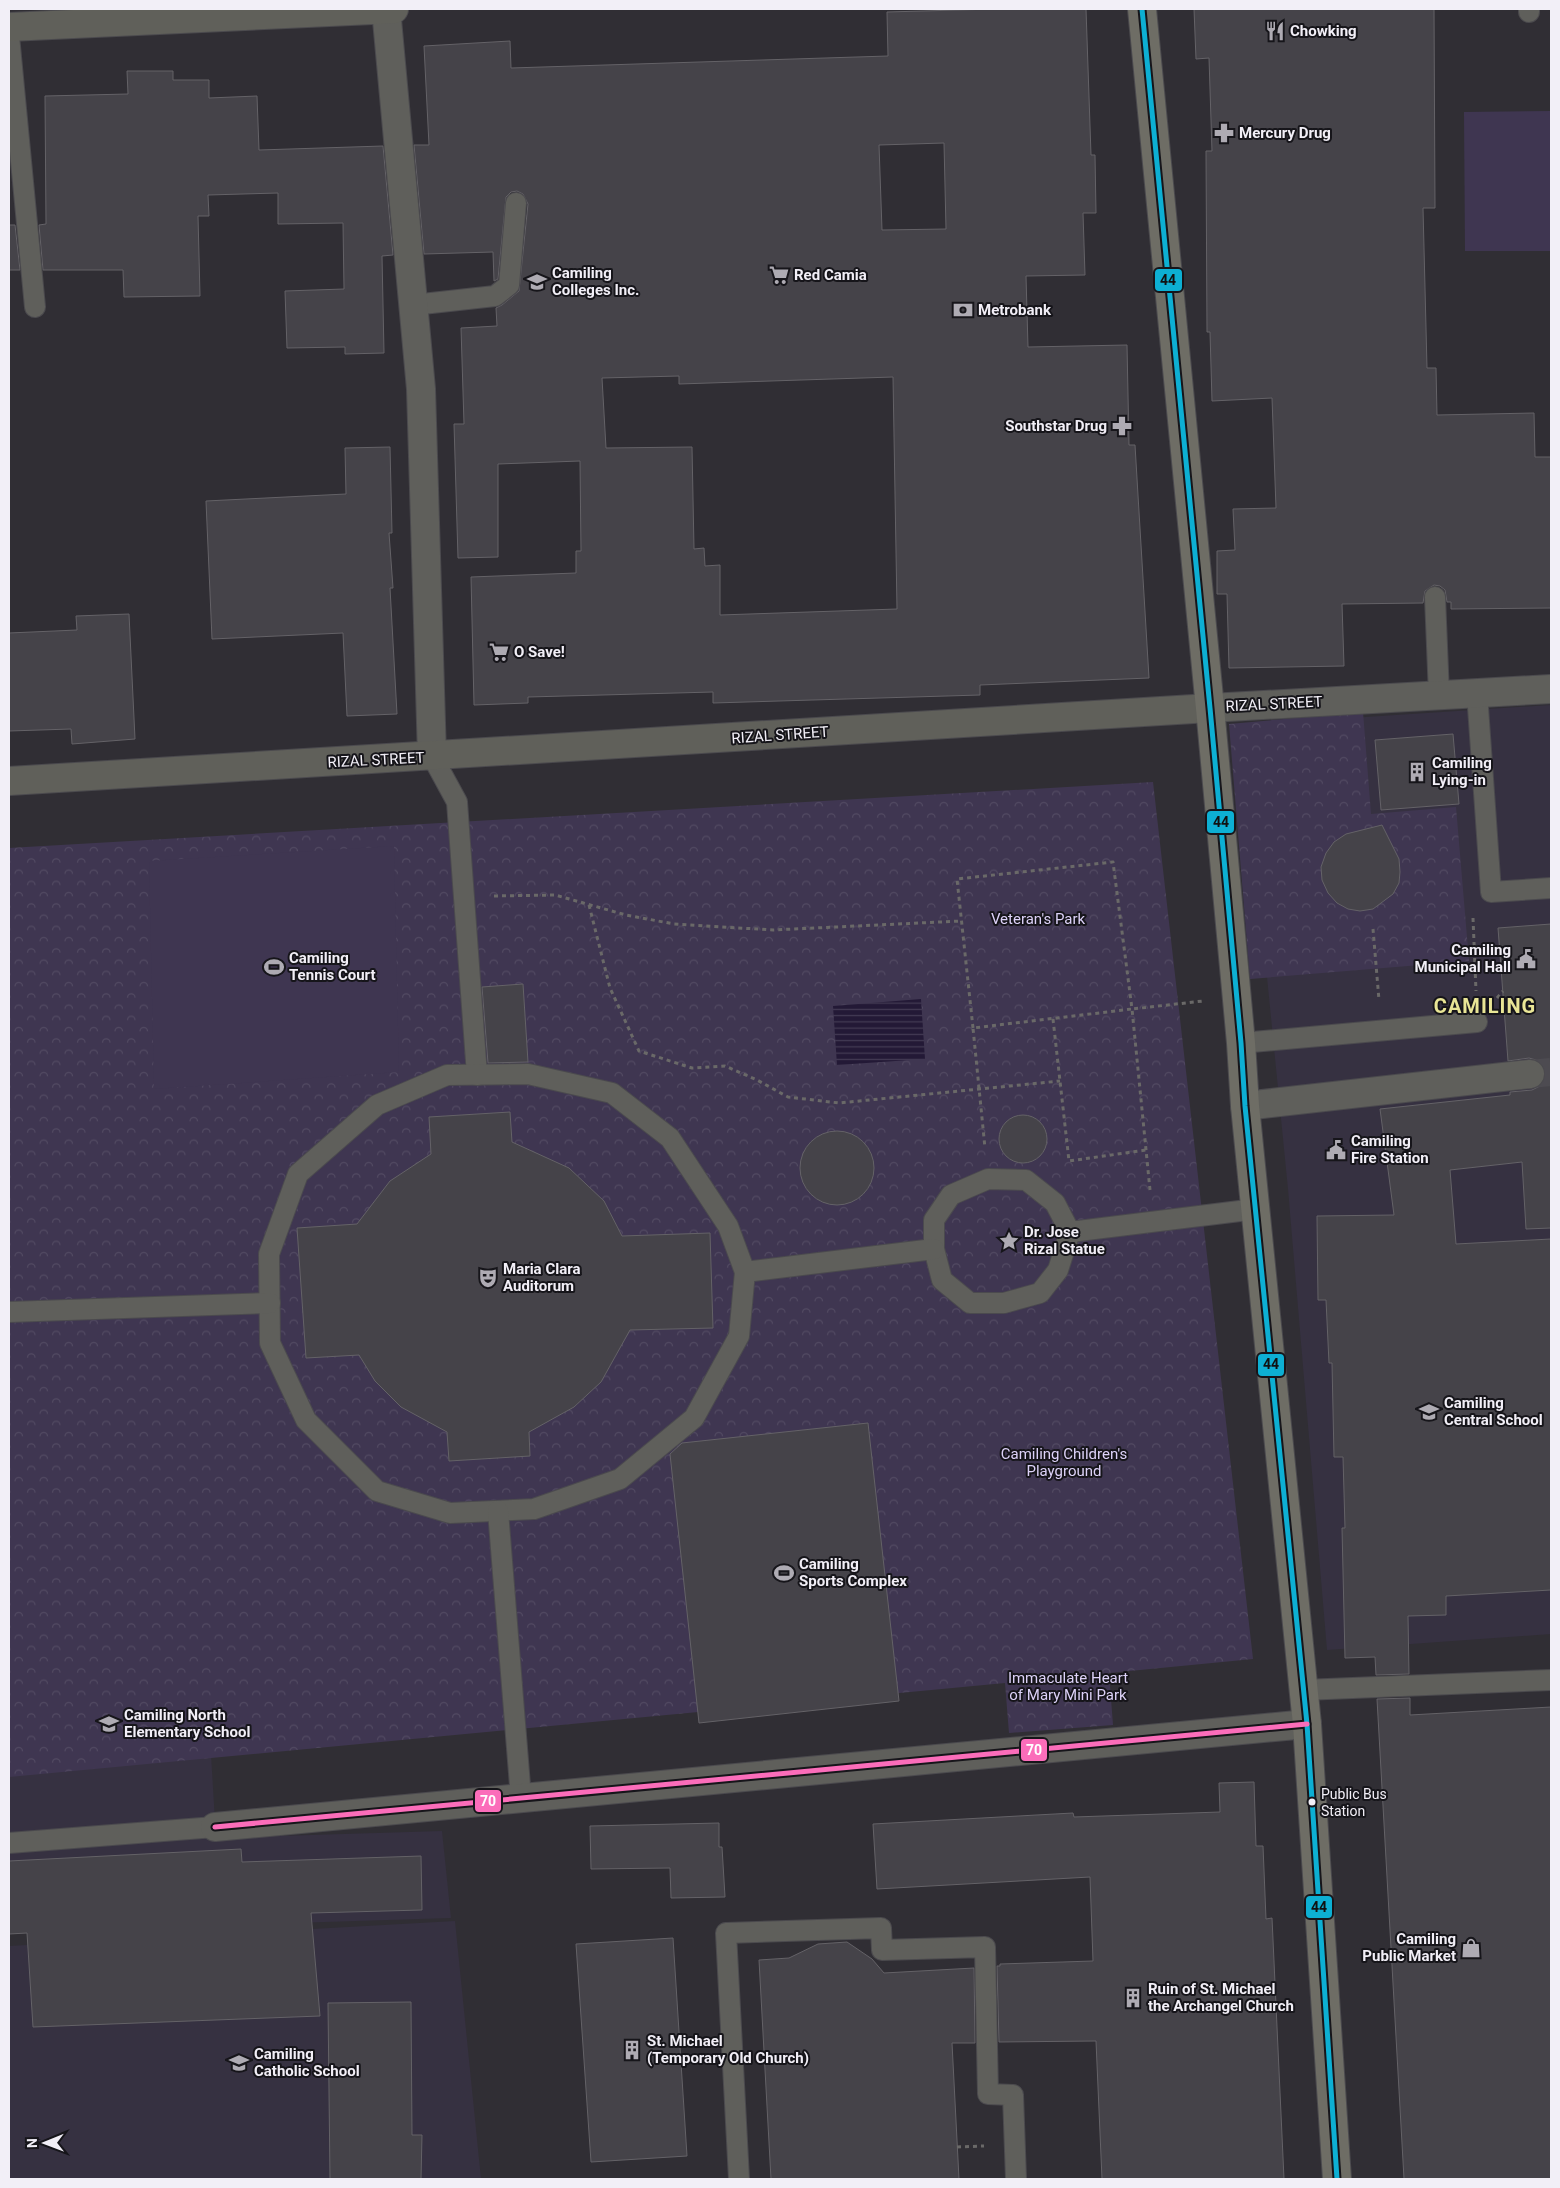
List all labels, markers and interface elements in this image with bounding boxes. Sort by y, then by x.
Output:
restaurant icon: Chowking [1264,20,1286,42]
place label: Chowking [1290,22,1357,40]
pharmacy icon: Mercury Drug [1213,122,1235,144]
place label: Mercury Drug [1239,124,1331,142]
place label: Camiling Colleges Inc. [552,264,639,299]
supermarket icon: Red Camia [768,264,790,286]
place label: Red Camia [794,266,867,284]
line badge: 44 [1154,268,1183,292]
school or university icon: Camiling Colleges Inc. [526,271,548,293]
text: 44 [1160,272,1176,288]
bank icon: Metrobank [952,299,974,321]
place label: Metrobank [978,301,1052,319]
pharmacy icon: Southstar Drug [1111,415,1133,437]
place label: Southstar Drug [1005,417,1107,435]
supermarket icon: O Save! [488,641,510,663]
place label: O Save! [514,643,565,661]
street label: RIZAL STREET [1225,692,1323,716]
street label: RIZAL STREET [731,723,829,747]
street label: RIZAL STREET [327,748,425,772]
place label: Camiling Lying-in [1432,754,1492,789]
building icon: Camiling Lying-in [1406,761,1428,783]
line badge: 44 [1206,810,1235,834]
text: 44 [1213,814,1229,830]
park label: Veteran's Park [991,910,1086,928]
place label: Camiling Municipal Hall [1415,941,1511,976]
public building icon: Camiling Municipal Hall [1515,948,1537,970]
place label: Camiling Tennis Court [289,949,376,984]
sports icon: Camiling Tennis Court [263,956,285,978]
district label: CAMILING [1434,994,1536,1018]
place label: Camiling Fire Station [1351,1132,1429,1167]
public building icon: Camiling Fire Station [1325,1139,1347,1161]
place label: Dr. Jose Rizal Statue [1024,1223,1105,1258]
place icon: Dr. Jose Rizal Statue [998,1230,1020,1252]
place label: Maria Clara Auditorum [503,1260,580,1295]
theatre icon: Maria Clara Auditorum [477,1267,499,1289]
line badge: 44 [1257,1353,1285,1377]
text: 44 [1263,1356,1279,1372]
place label: Camiling Central School [1444,1394,1543,1429]
school or university icon: Camiling Central School [1418,1401,1440,1423]
park label: Camiling Children's Playground [1001,1445,1127,1480]
place label: Camiling Sports Complex [799,1555,907,1590]
sports icon: Camiling Sports Complex [773,1562,795,1584]
park label: Immaculate Heart of Mary Mini Park [1008,1669,1128,1704]
place label: Camiling North Elementary School [124,1706,250,1741]
school or university icon: Camiling North Elementary School [98,1713,120,1735]
line badge: 70 [1020,1738,1048,1762]
text: 70 [1026,1742,1042,1758]
place label: Public Bus Station [1321,1786,1387,1819]
line badge: 70 [474,1789,502,1813]
text: 70 [480,1793,496,1809]
marker: Public Bus Station [1307,1797,1317,1807]
line badge: 44 [1305,1895,1333,1919]
text: 44 [1311,1899,1327,1915]
place label: Camiling Public Market [1362,1930,1456,1965]
shop icon: Camiling Public Market [1460,1937,1482,1959]
place label: Ruin of St. Michael the Archangel Church [1148,1980,1294,2015]
building icon: Ruin of St. Michael the Archangel Church [1122,1987,1144,2009]
place label: St. Michael (Temporary Old Church) [647,2032,809,2067]
building icon: St. Michael (Temporary Old Church) [621,2039,643,2061]
place label: Camiling Catholic School [254,2045,360,2080]
school or university icon: Camiling Catholic School [228,2052,250,2074]
north arrow [20,2118,70,2168]
text: N [24,2138,40,2148]

